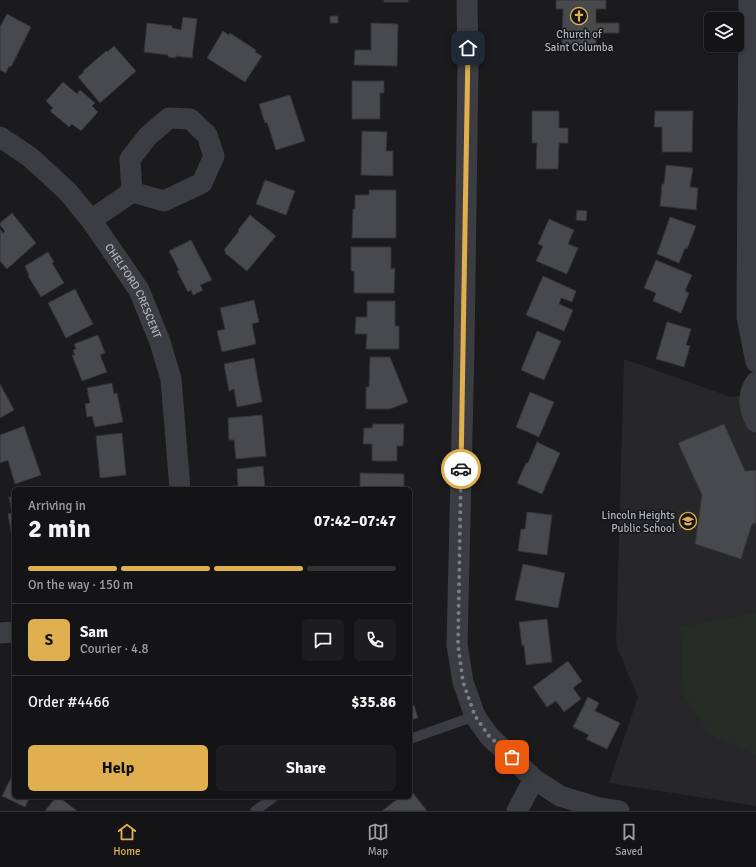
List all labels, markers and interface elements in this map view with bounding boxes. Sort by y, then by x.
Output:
church icon: Church of Saint Columba [569,6,589,26]
map controls [704,12,744,52]
button: layers [704,12,744,52]
place label: Church of Saint Columba [545,28,614,54]
pin [451,31,485,65]
icon: home [457,37,479,59]
street label: CHELFORD CRESCENT [103,241,164,341]
courier [441,449,481,489]
icon: car [450,458,472,480]
text: Arriving in [28,498,86,514]
place label: Lincoln Heights Public School [602,509,675,535]
school or university icon: Lincoln Heights Public School [678,511,698,531]
text: 07:42–07:47 [314,512,396,530]
text: 2 min [28,513,91,545]
text: On the way · 150 m [28,577,133,593]
button: chat [302,619,344,661]
button: phone [354,619,396,661]
text: Sam [80,623,108,641]
text: S [45,631,53,649]
text: Courier · 4.8 [80,641,149,657]
text: Order #4466 [28,693,110,711]
text: $35.86 [351,693,396,711]
pin [495,740,529,774]
button: Help [28,745,208,791]
button: Share [216,745,396,791]
icon: bag [501,746,523,768]
tab: Home [113,821,141,858]
tab: Map [367,821,389,858]
tab: Saved [615,821,643,858]

